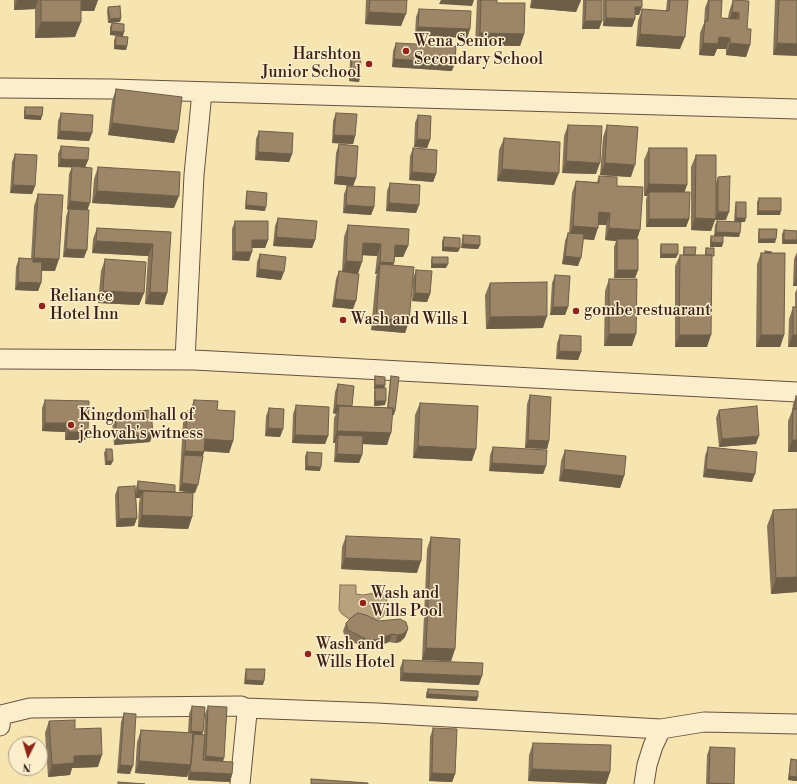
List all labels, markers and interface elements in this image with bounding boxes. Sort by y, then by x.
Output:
place label: Wena Senior Secondary School [414,32,543,70]
place label: Harshton Junior School [262,45,361,83]
marker: Wena Senior Secondary School [401,46,411,56]
marker: Harshton Junior School [364,59,374,69]
place label: Reliance Hotel Inn [50,287,118,325]
marker: Reliance Hotel Inn [37,301,47,311]
place label: gombe restuarant [584,301,711,321]
marker: gombe restuarant [571,306,581,316]
place label: Wash and Wills 1 [351,310,468,330]
marker: Wash and Wills 1 [338,315,348,325]
place label: Kingdom hall of jehovah's witness [79,406,203,444]
marker: Kingdom hall of jehovah's witness [66,420,76,430]
place label: Wash and Wills Pool [371,584,443,622]
marker: Wash and Wills Pool [358,598,368,608]
place label: Wash and Wills Hotel [316,635,395,673]
marker: Wash and Wills Hotel [303,649,313,659]
north arrow [8,736,48,776]
text: N [22,760,32,774]

